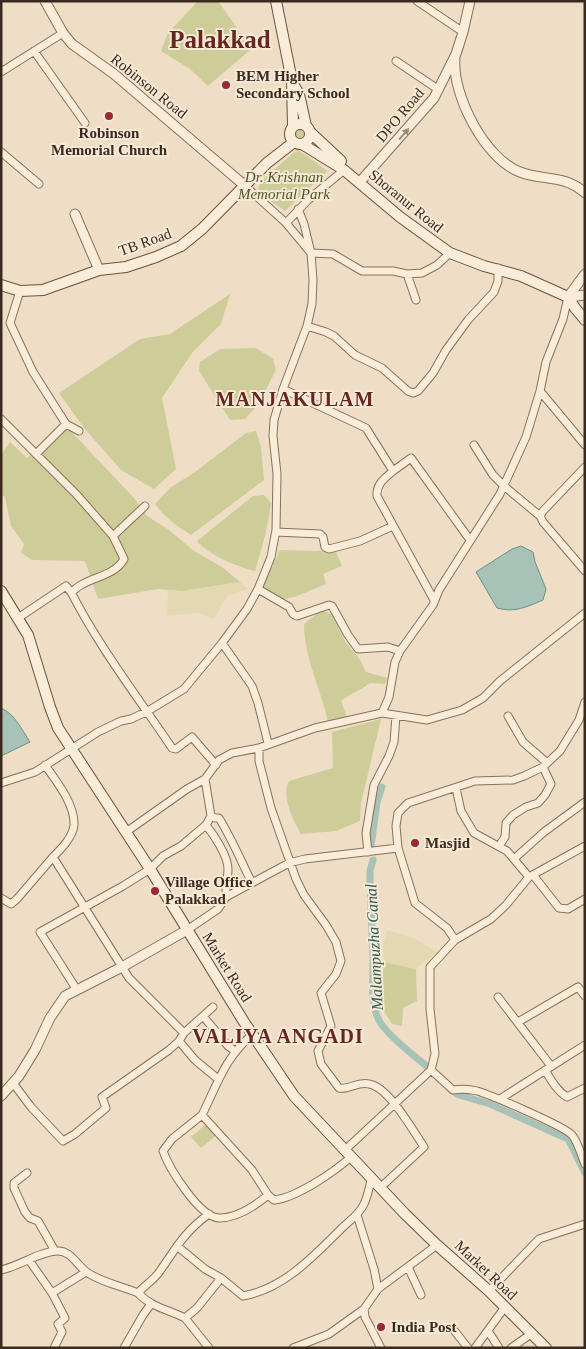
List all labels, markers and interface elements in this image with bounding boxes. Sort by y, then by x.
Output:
district label: Palakkad [169,26,271,53]
street label: Robinson Road [108,51,191,122]
place label: BEM Higher Secondary School [236,68,350,101]
marker: BEM Higher Secondary School [220,79,232,91]
street label: DPO Road [373,84,427,145]
marker: Robinson Memorial Church [103,110,115,122]
place label: Robinson Memorial Church [51,125,168,158]
one-way arrow [398,127,409,140]
street label: Shoranur Road [366,166,447,236]
park label: Dr. Krishnan Memorial Park [237,169,330,202]
street label: TB Road [117,225,174,259]
district label: MANJAKULAM [216,388,374,410]
place label: Masjid [425,835,471,851]
marker: Masjid [409,837,421,849]
place label: Village Office Palakkad [165,874,253,907]
water label: Malampuzha Canal [362,883,387,1012]
marker: Village Office Palakkad [149,885,161,897]
street label: Market Road [199,929,255,1005]
district label: VALIYA ANGADI [192,1025,364,1047]
street label: Market Road [452,1237,521,1303]
place label: India Post [391,1319,456,1335]
marker: India Post [375,1321,387,1333]

